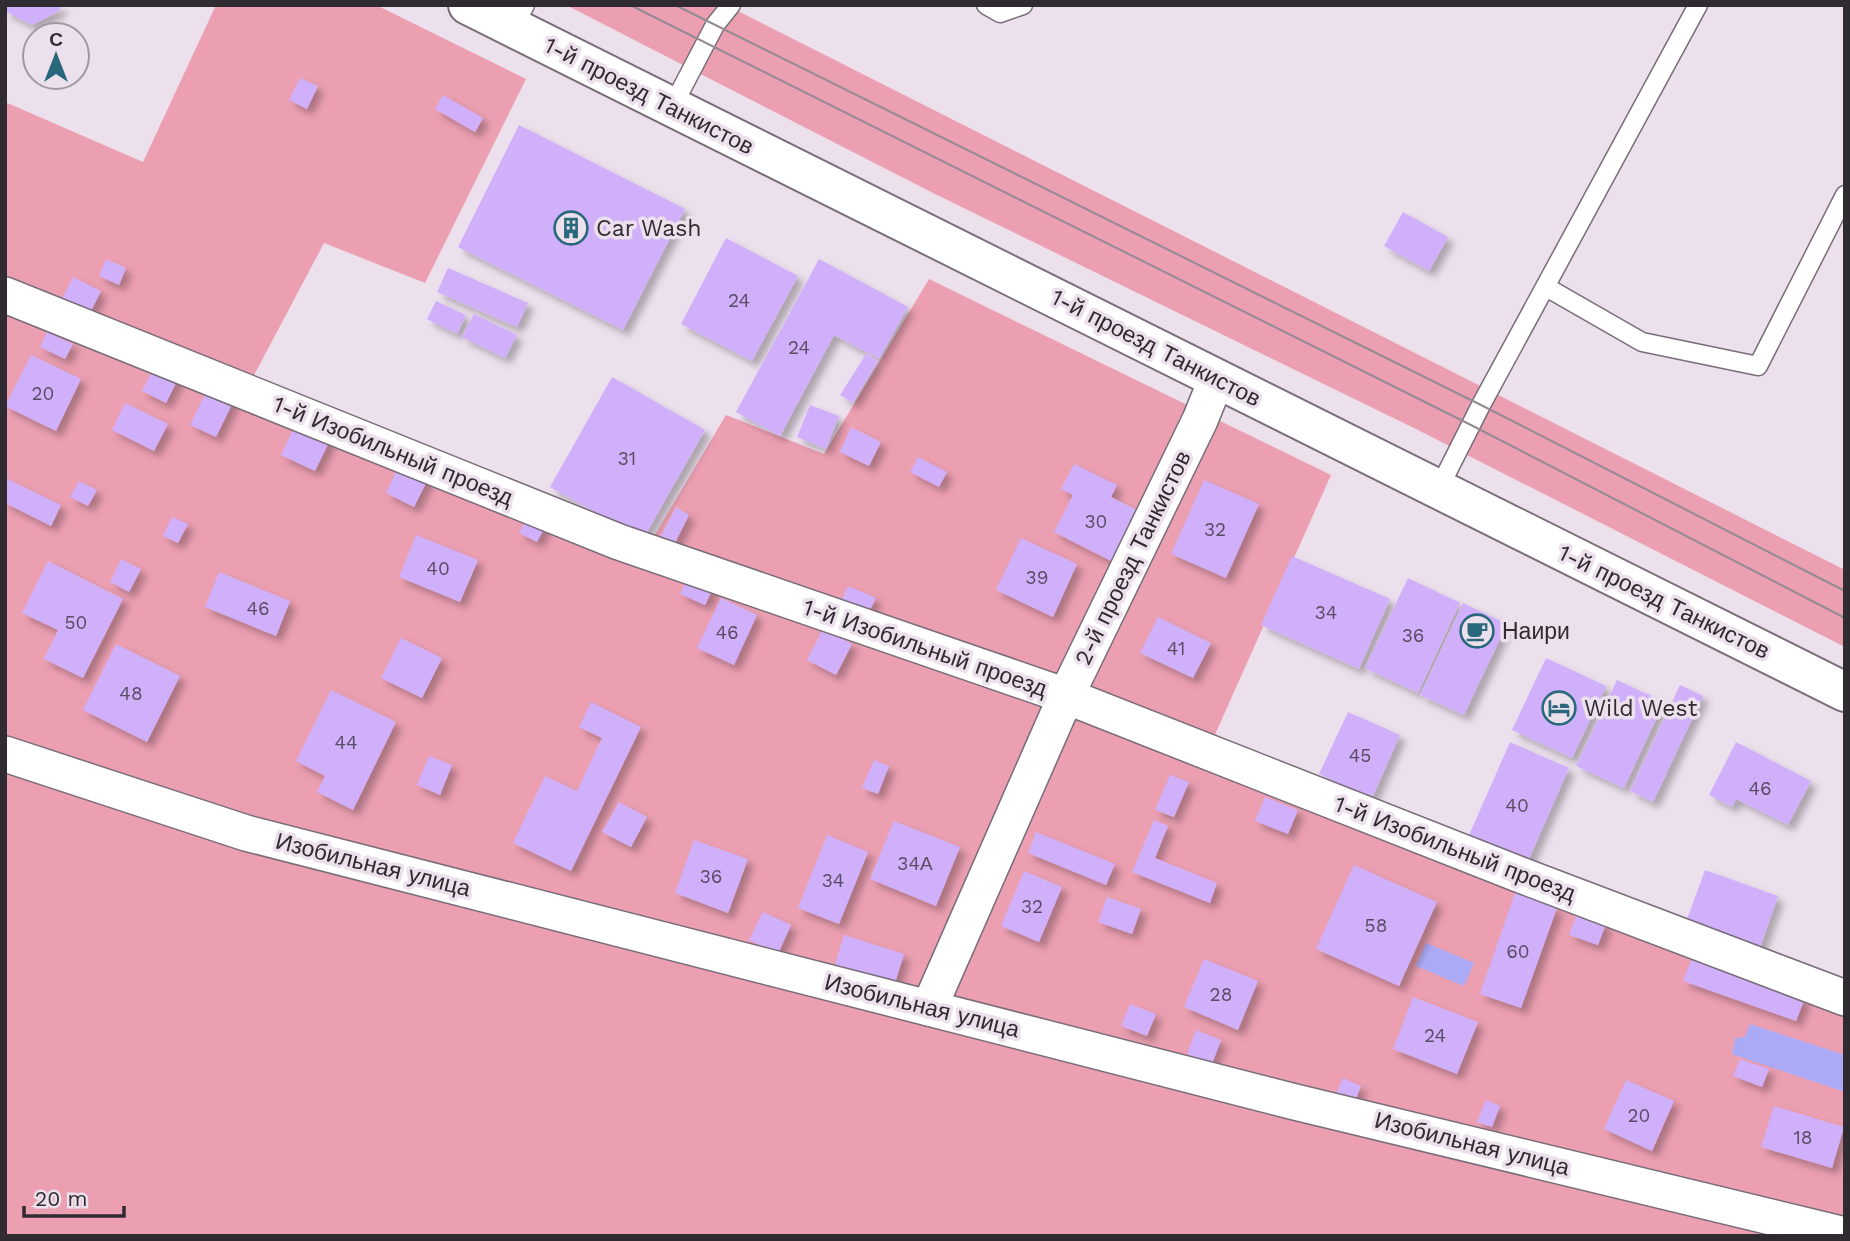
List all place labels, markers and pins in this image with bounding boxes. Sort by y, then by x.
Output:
building icon: Car Wash [552,209,590,247]
place label: Car Wash [596,215,702,242]
cafe icon: Наири [1458,612,1496,650]
place label: Наири [1502,618,1570,645]
hotel icon: Wild West [1540,689,1578,727]
place label: Wild West [1584,695,1698,722]

